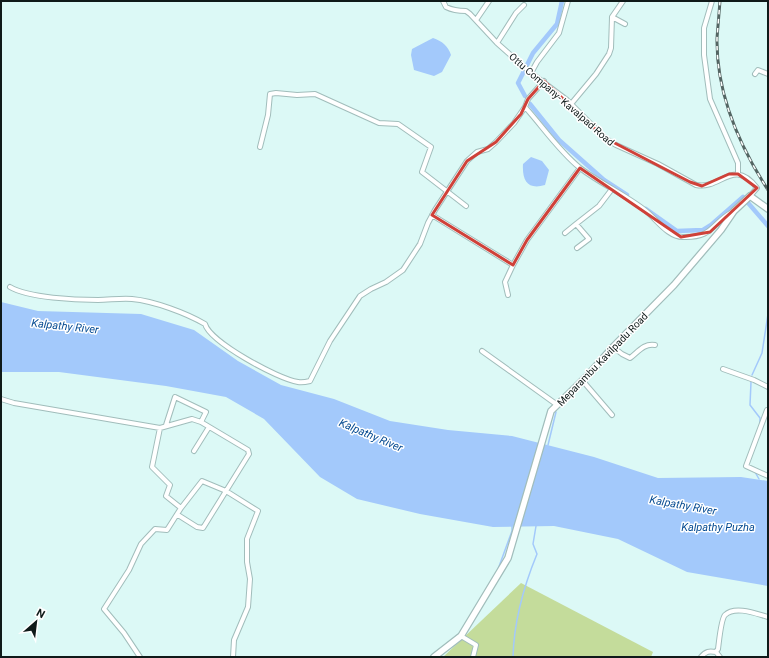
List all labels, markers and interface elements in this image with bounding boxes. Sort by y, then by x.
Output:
street label: Ottu Company- Kavalpad Road [507,51,616,148]
street label: Meparambu Kavilpadu Road [555,311,650,408]
water label: Kalpathy River [31,317,100,337]
water label: Kalpathy River [337,416,405,455]
water label: Kalpathy River [649,493,718,518]
water label: Kalpathy Puzha [681,521,755,534]
north arrow [16,602,56,642]
text: N [34,606,47,621]

